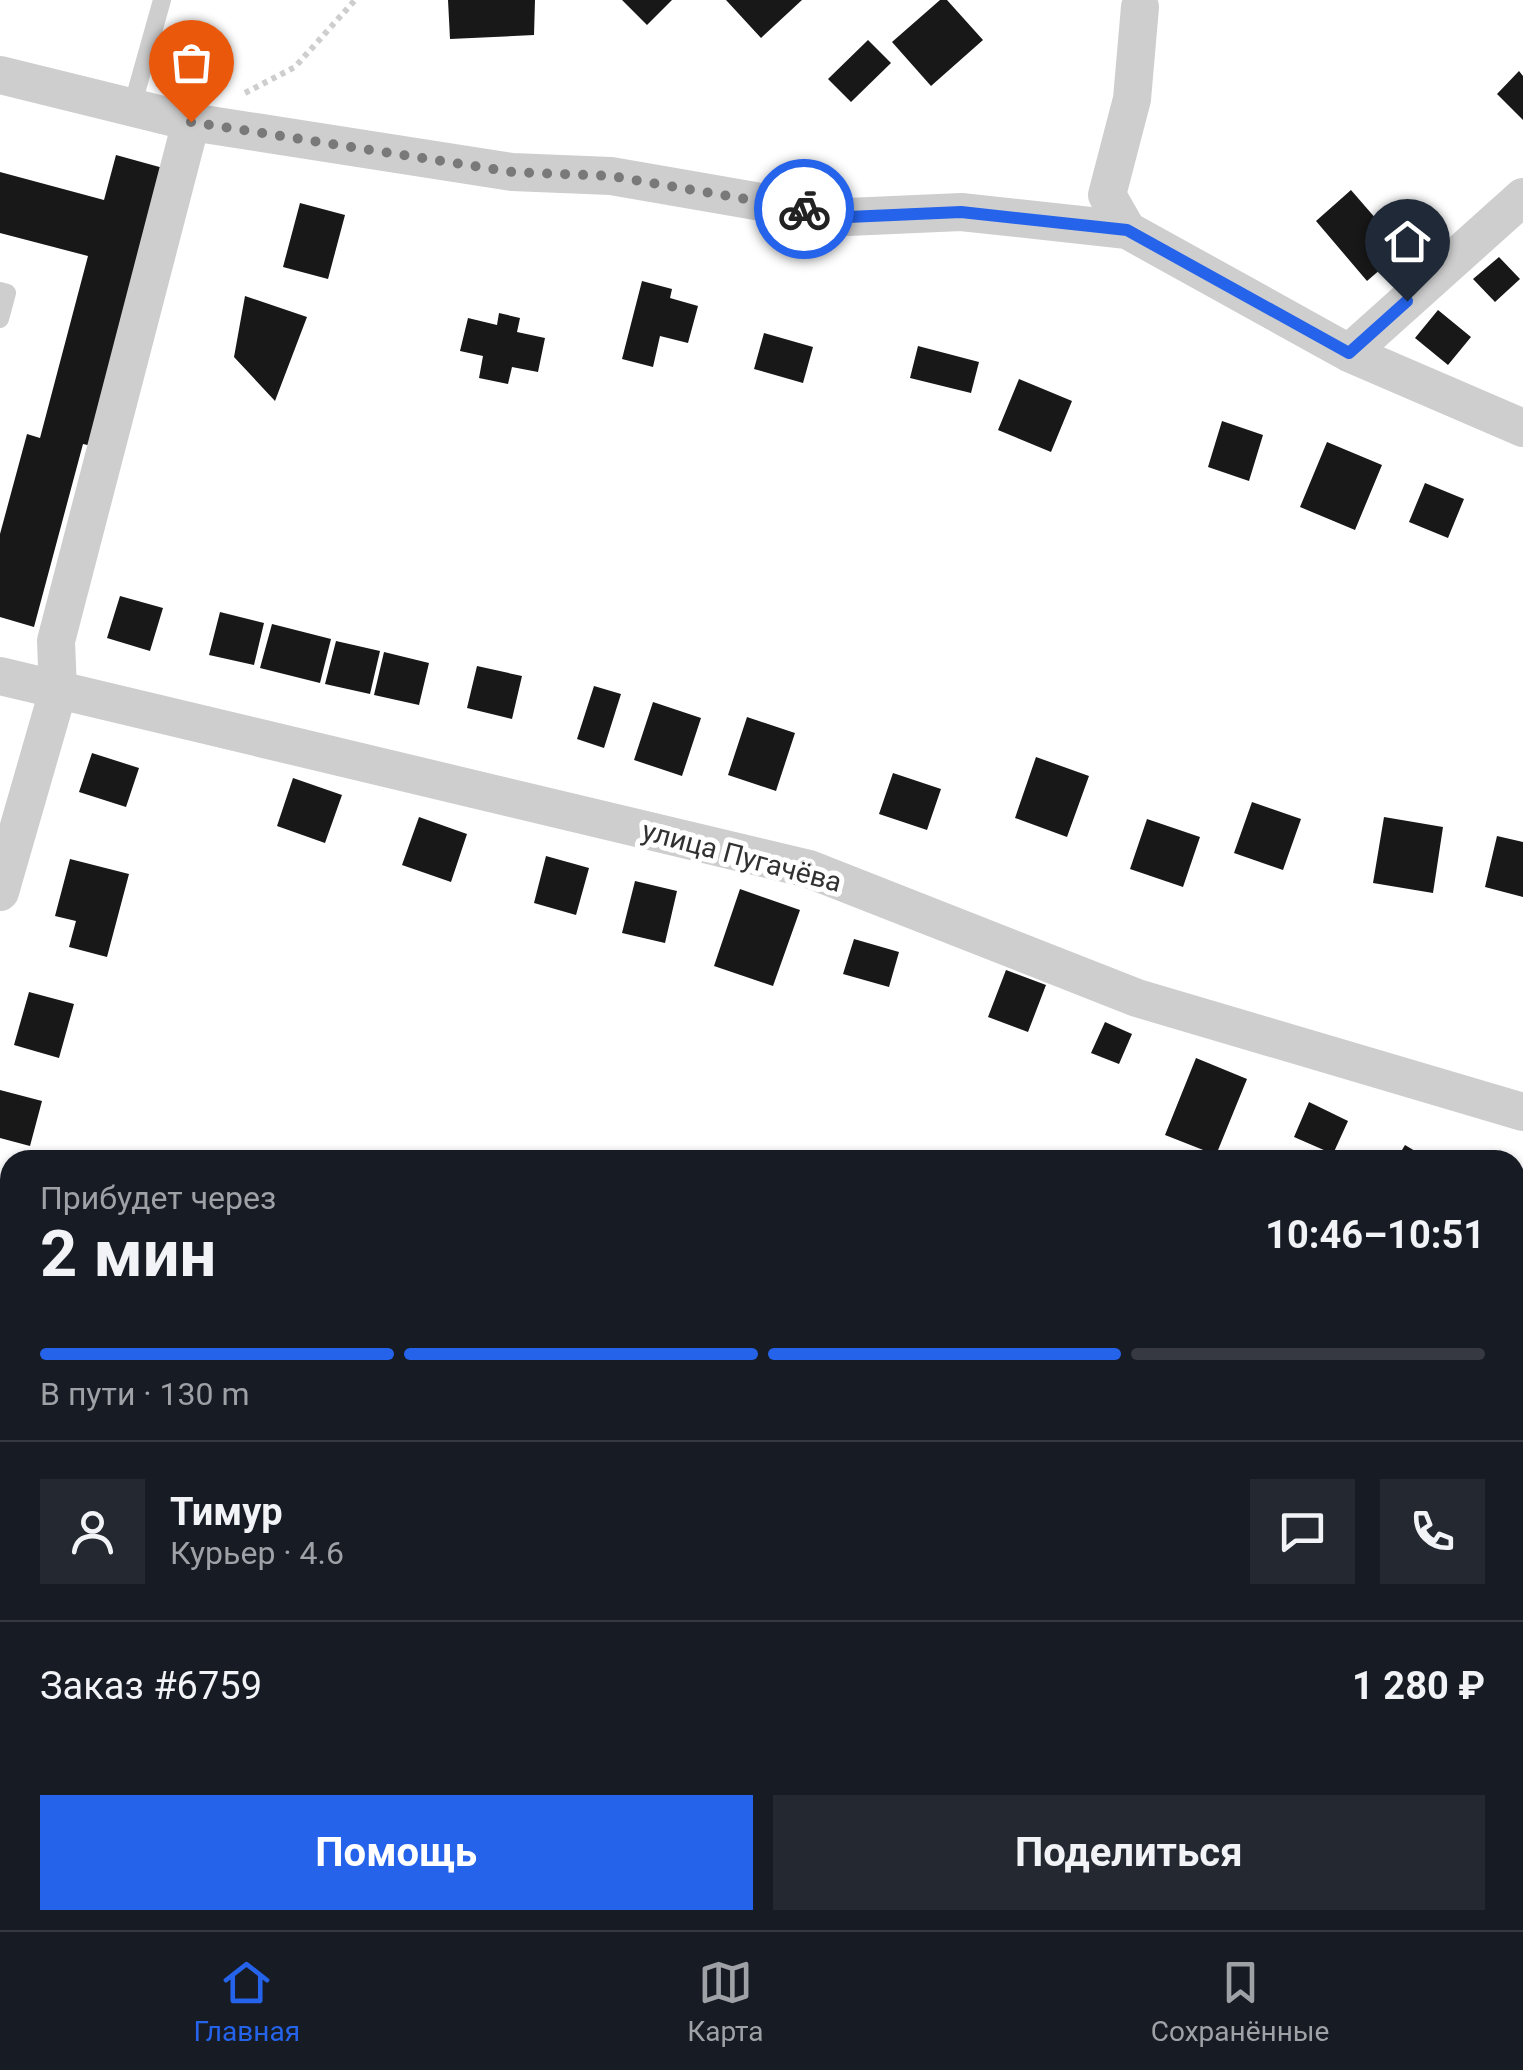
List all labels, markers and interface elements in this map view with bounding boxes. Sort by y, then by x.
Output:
pin [149,20,234,123]
icon: bag [164,35,219,90]
courier [754,159,854,259]
icon: bike [777,182,832,237]
pin [1365,199,1450,302]
icon: home [1380,214,1435,269]
street label: улица Пугачёва [638,814,845,899]
text: Прибудет через [40,1179,276,1217]
text: 10:46–10:51 [1265,1213,1485,1257]
text: 2 мин [40,1216,216,1292]
text: В пути · 130 m [40,1375,250,1413]
button: person [40,1479,145,1584]
button: chat [1250,1479,1355,1584]
button: phone [1380,1479,1485,1584]
text: Тимур [170,1490,283,1534]
text: Курьер · 4.6 [170,1534,344,1572]
text: Заказ #6759 [40,1664,262,1708]
text: 1 280 ₽ [1352,1664,1485,1708]
button: Помощь [40,1795,753,1910]
button: Поделиться [773,1795,1485,1910]
tab: Главная [194,1955,300,2048]
tab: Карта [687,1955,764,2048]
tab: Сохранённые [1151,1955,1329,2048]

